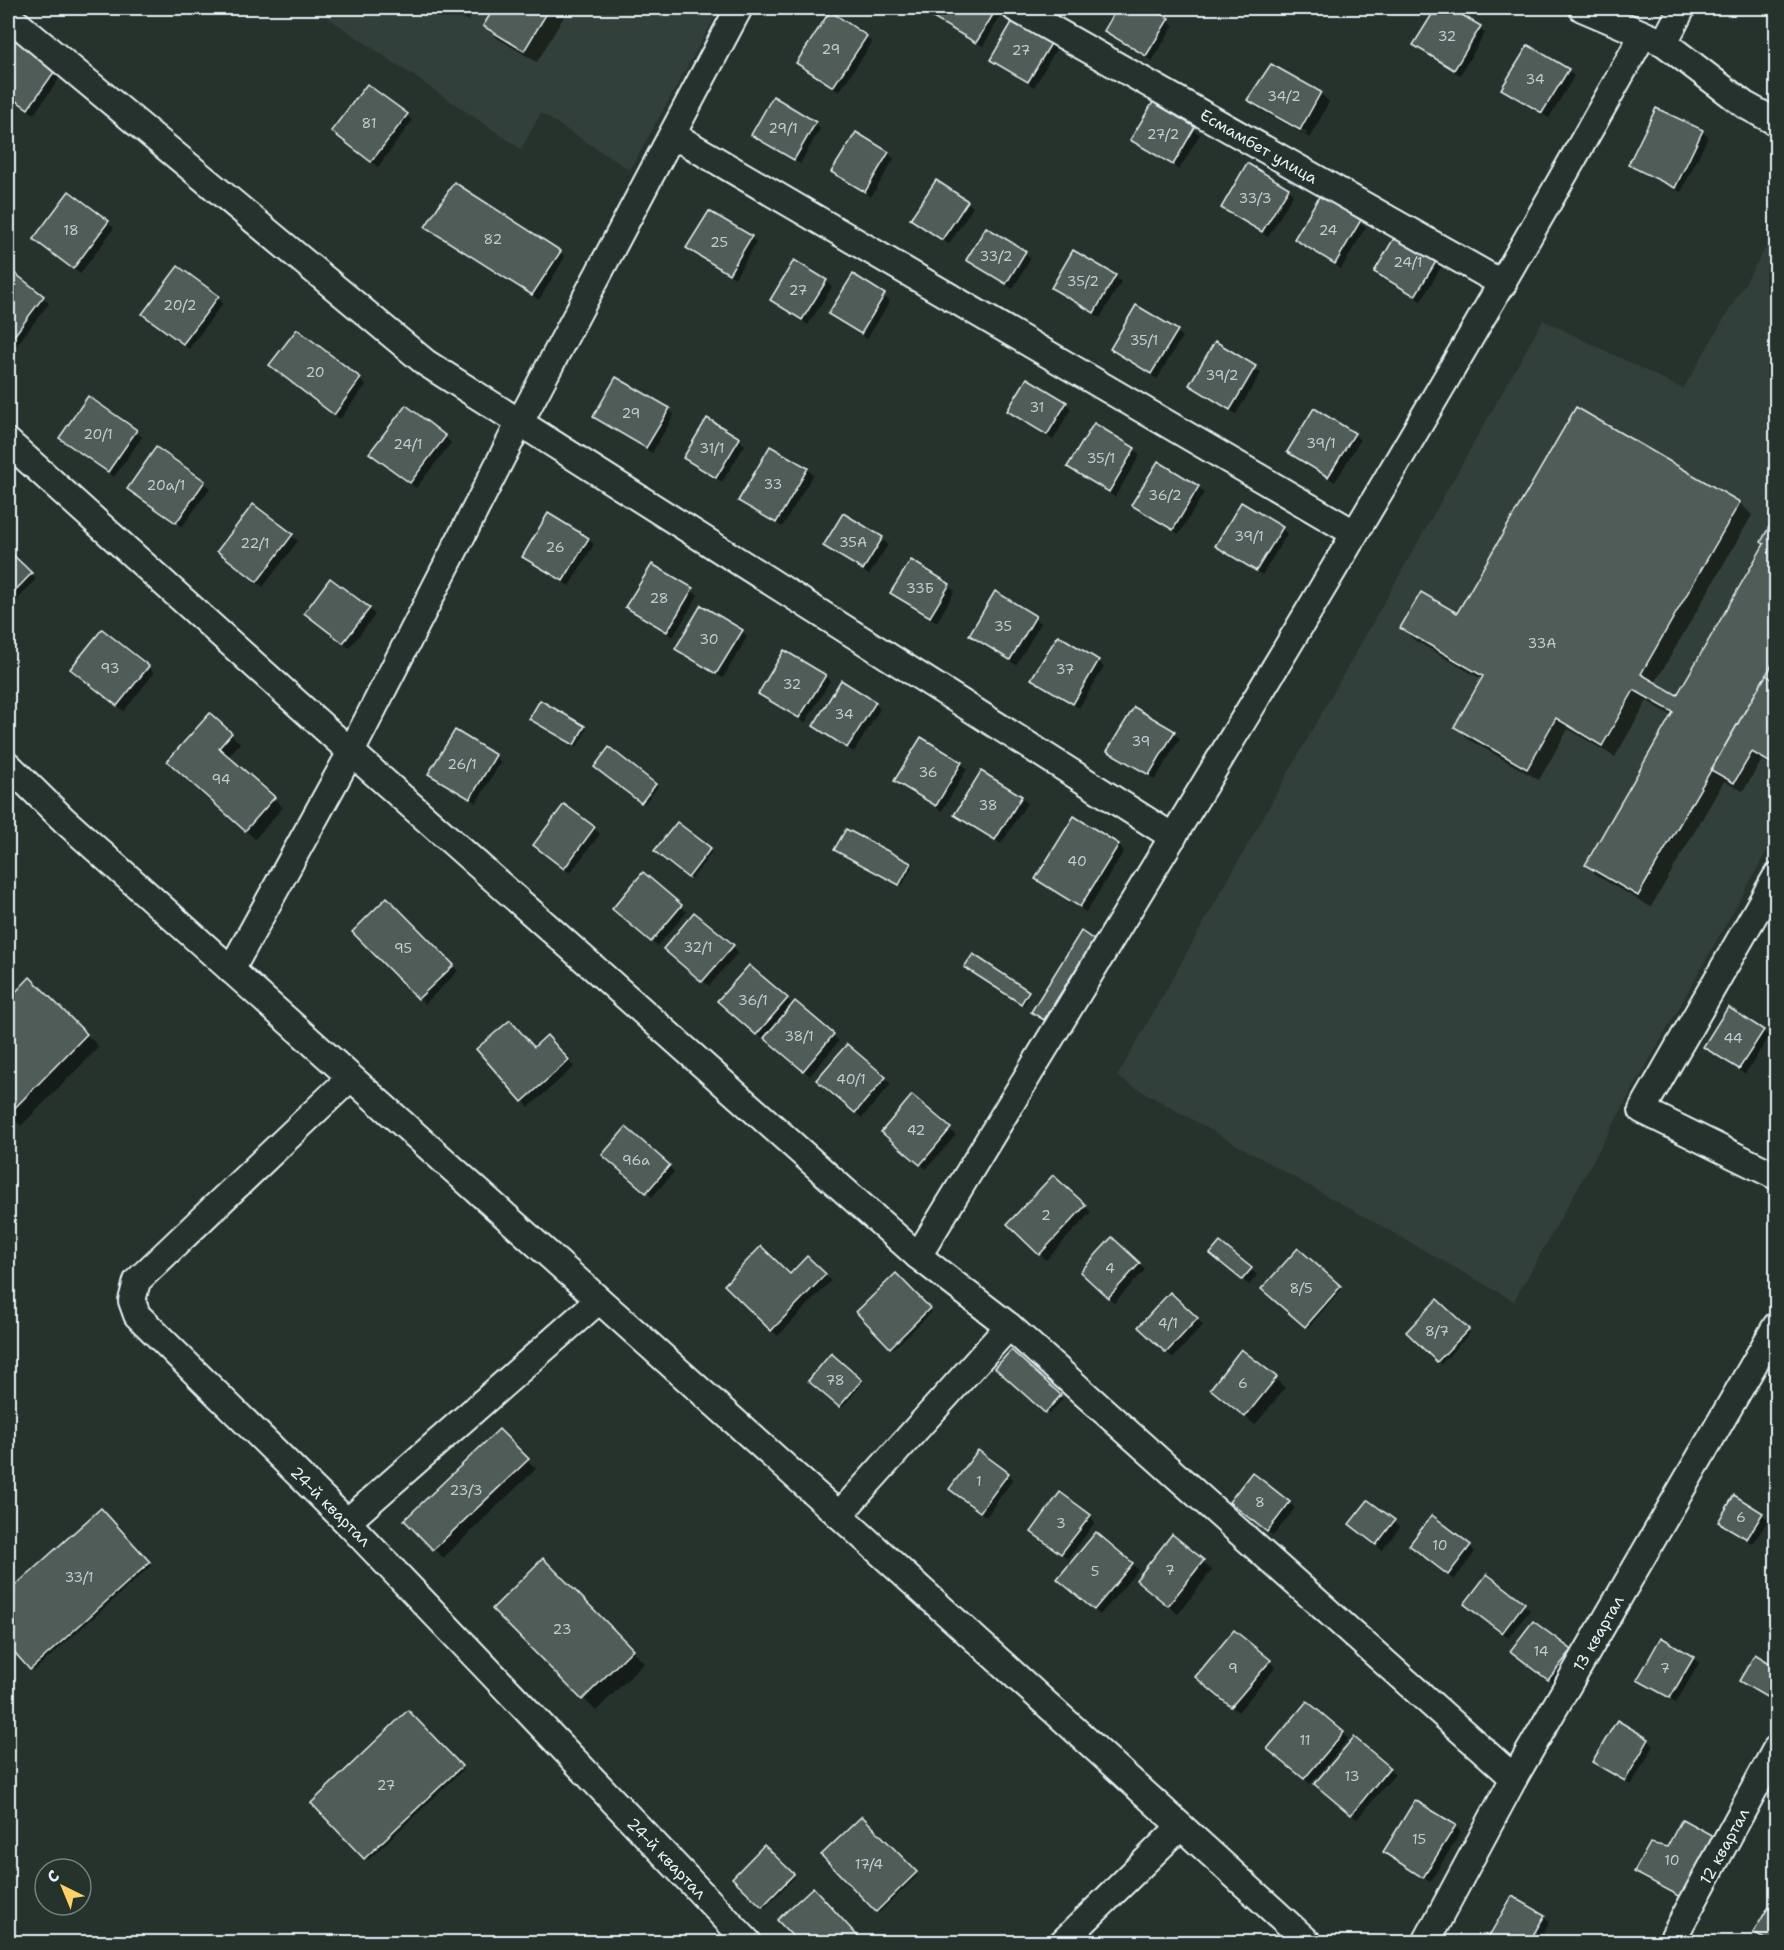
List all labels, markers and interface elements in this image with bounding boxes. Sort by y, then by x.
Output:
house number: 32 [1438,27,1456,45]
house number: 29 [822,40,840,58]
house number: 27 [1012,41,1030,59]
house number: 34 [1525,70,1545,88]
house number: 34/2 [1267,87,1301,105]
street label: Есмамбет улица [1196,104,1321,189]
house number: 81 [361,114,377,132]
house number: 29/1 [768,119,798,137]
house number: 27/2 [1147,125,1179,143]
house number: 33/3 [1238,189,1272,207]
house number: 18 [63,221,79,239]
house number: 24 [1319,221,1338,239]
house number: 82 [484,230,502,248]
house number: 25 [710,233,728,251]
house number: 33/2 [980,247,1012,265]
house number: 24/1 [1393,253,1423,271]
house number: 35/2 [1067,272,1099,290]
house number: 27 [789,281,807,299]
house number: 20/2 [163,296,197,314]
house number: 35/1 [1130,331,1158,349]
house number: 20 [305,363,325,381]
house number: 39/2 [1205,366,1239,384]
house number: 31 [1030,398,1044,416]
house number: 29 [622,404,640,422]
house number: 20/1 [83,425,113,443]
house number: 39/1 [1306,434,1336,452]
house number: 24/1 [393,435,423,453]
house number: 31/1 [699,439,725,457]
house number: 35/1 [1087,449,1115,467]
house number: 33 [764,475,782,493]
house number: 20а/1 [147,476,185,494]
house number: 36/2 [1148,486,1182,504]
house number: 39/1 [1234,527,1264,545]
house number: 35А [839,533,867,551]
house number: 22/1 [240,534,270,552]
house number: 26 [546,538,565,556]
house number: 33Б [906,579,934,597]
house number: 28 [649,589,669,607]
house number: 35 [994,617,1012,635]
house number: 30 [699,630,719,648]
house number: 33А [1528,634,1556,652]
house number: 93 [101,659,119,677]
house number: 37 [1056,660,1074,678]
house number: 32 [783,675,801,693]
house number: 34 [834,705,854,723]
house number: 39 [1132,732,1150,750]
house number: 26/1 [447,755,477,773]
house number: 36 [918,763,938,781]
house number: 94 [211,770,231,788]
house number: 38 [978,796,998,814]
house number: 40 [1067,852,1087,870]
house number: 32/1 [683,938,713,956]
house number: 95 [394,939,412,957]
house number: 36/1 [738,991,768,1009]
house number: 38/1 [784,1027,814,1045]
house number: 44 [1723,1029,1743,1047]
house number: 40/1 [836,1070,866,1088]
house number: 42 [907,1121,925,1139]
house number: 96а [622,1151,650,1169]
house number: 2 [1041,1206,1051,1224]
house number: 4 [1105,1259,1115,1277]
house number: 8/5 [1289,1279,1313,1297]
house number: 4/1 [1158,1314,1178,1332]
house number: 8/7 [1425,1322,1449,1340]
house number: 78 [825,1371,845,1389]
house number: 6 [1238,1374,1248,1392]
street label: 24-й квартал [286,1462,375,1551]
house number: 1 [976,1472,982,1490]
house number: 23/3 [449,1481,483,1499]
house number: 8 [1255,1493,1265,1511]
house number: 6 [1736,1508,1746,1526]
house number: 3 [1056,1514,1066,1532]
house number: 10 [1432,1536,1448,1554]
house number: 7 [1165,1561,1175,1579]
house number: 5 [1091,1562,1099,1580]
house number: 33/1 [64,1568,94,1586]
street label: 13 квартал [1568,1591,1629,1675]
house number: 23 [553,1620,571,1638]
house number: 14 [1533,1642,1549,1660]
house number: 9 [1228,1659,1238,1677]
house number: 7 [1660,1659,1670,1677]
house number: 11 [1299,1731,1311,1749]
house number: 13 [1345,1767,1359,1785]
house number: 27 [377,1776,395,1794]
street label: 12 квартал [1695,1804,1754,1888]
street label: 24-й квартал [622,1813,711,1904]
house number: 15 [1412,1830,1426,1848]
house number: 10 [1664,1851,1680,1869]
house number: 17/4 [855,1855,883,1873]
north arrow [33,1857,93,1917]
text: С [42,1865,64,1887]

